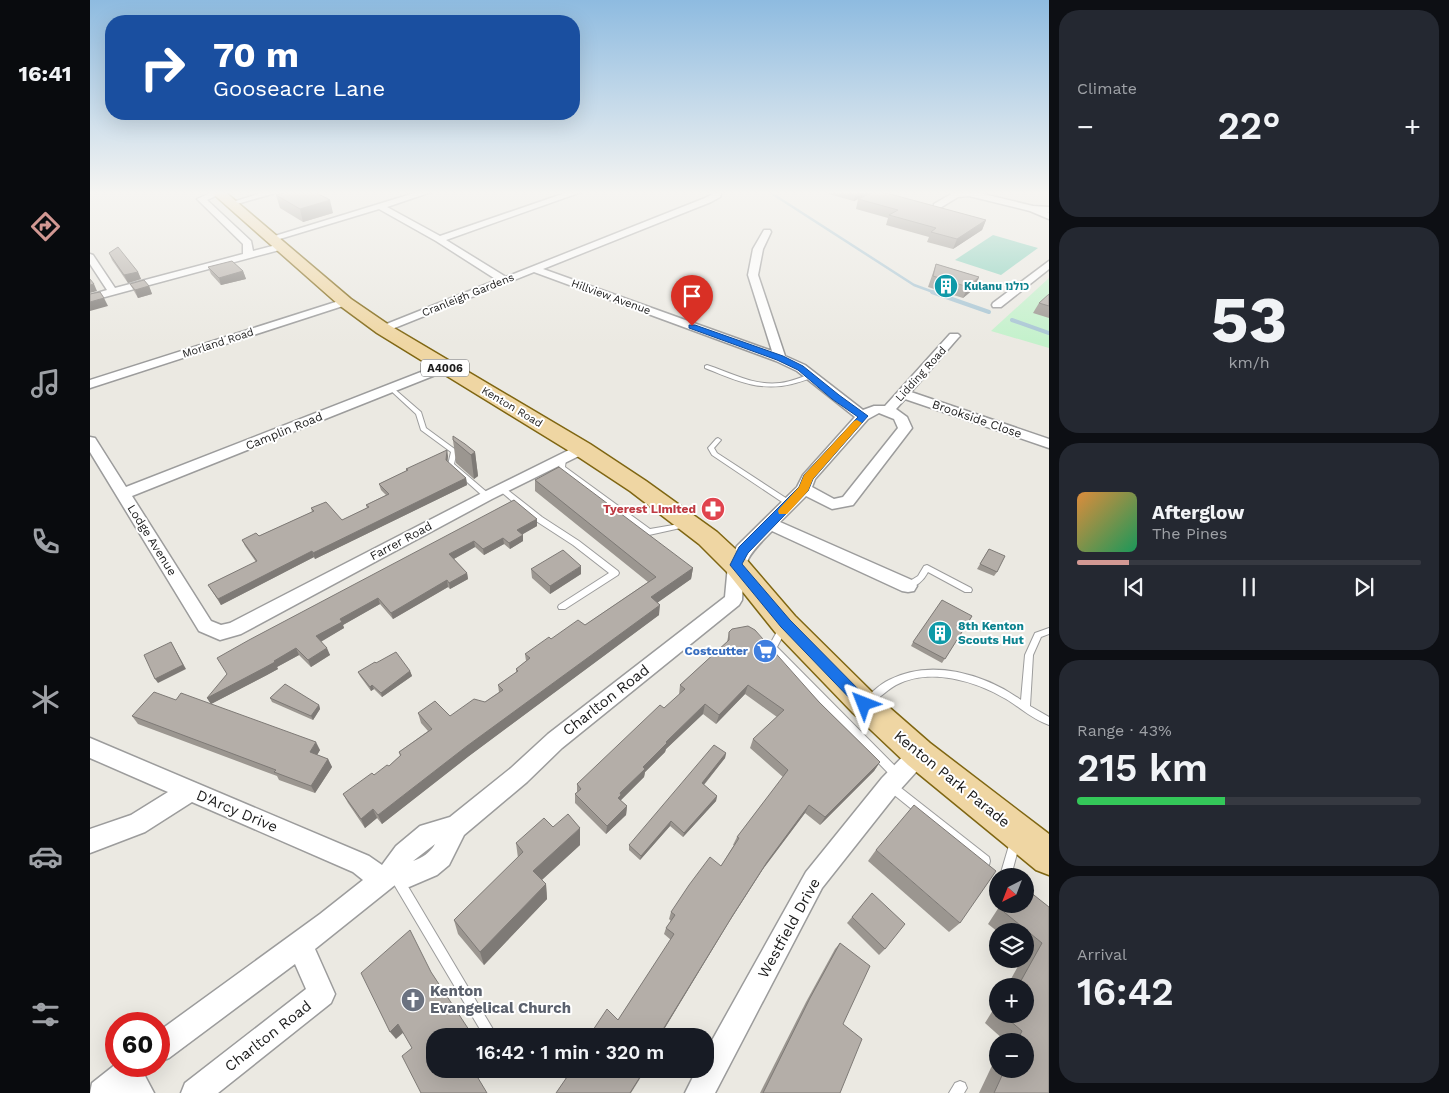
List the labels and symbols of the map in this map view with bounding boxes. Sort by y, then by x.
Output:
street label: Cranleigh Gardens [420,270,516,319]
building icon: Kulanu כולנו [933,273,959,299]
pin [671,275,713,326]
street label: Hillview Avenue [570,277,652,317]
place label: Kulanu כולנו [964,280,1029,293]
street label: Morland Road [181,325,255,361]
street label: Lidding Road [893,344,949,404]
road number: A4006 [421,359,469,376]
street label: Kenton Road [479,384,545,430]
street label: Brookside Close [930,397,1024,441]
street label: Camplin Road [244,409,324,453]
pharmacy icon: Tyerest Limited [700,496,726,522]
street label: Lodge Avenue [125,502,179,578]
place label: Tyerest Limited [603,502,696,516]
street label: Farrer Road [368,519,434,563]
place label: 8th Kenton Scouts Hut [958,619,1025,647]
building icon: 8th Kenton Scouts Hut [927,620,953,646]
supermarket icon: Costcutter [752,638,778,664]
place label: Costcutter [685,644,749,658]
street label: Charlton Road [559,661,653,739]
position arrow [837,677,889,729]
street label: Kenton Park Parade [890,727,1014,831]
street label: D'Arcy Drive [194,786,280,836]
north arrow [989,868,1034,912]
street label: Westfield Drive [754,875,824,981]
place label: Kenton Evangelical Church [430,982,571,1017]
church icon: Kenton Evangelical Church [400,987,426,1013]
street label: Charlton Road [221,997,315,1075]
speed limit sign: 60 [105,1012,170,1077]

